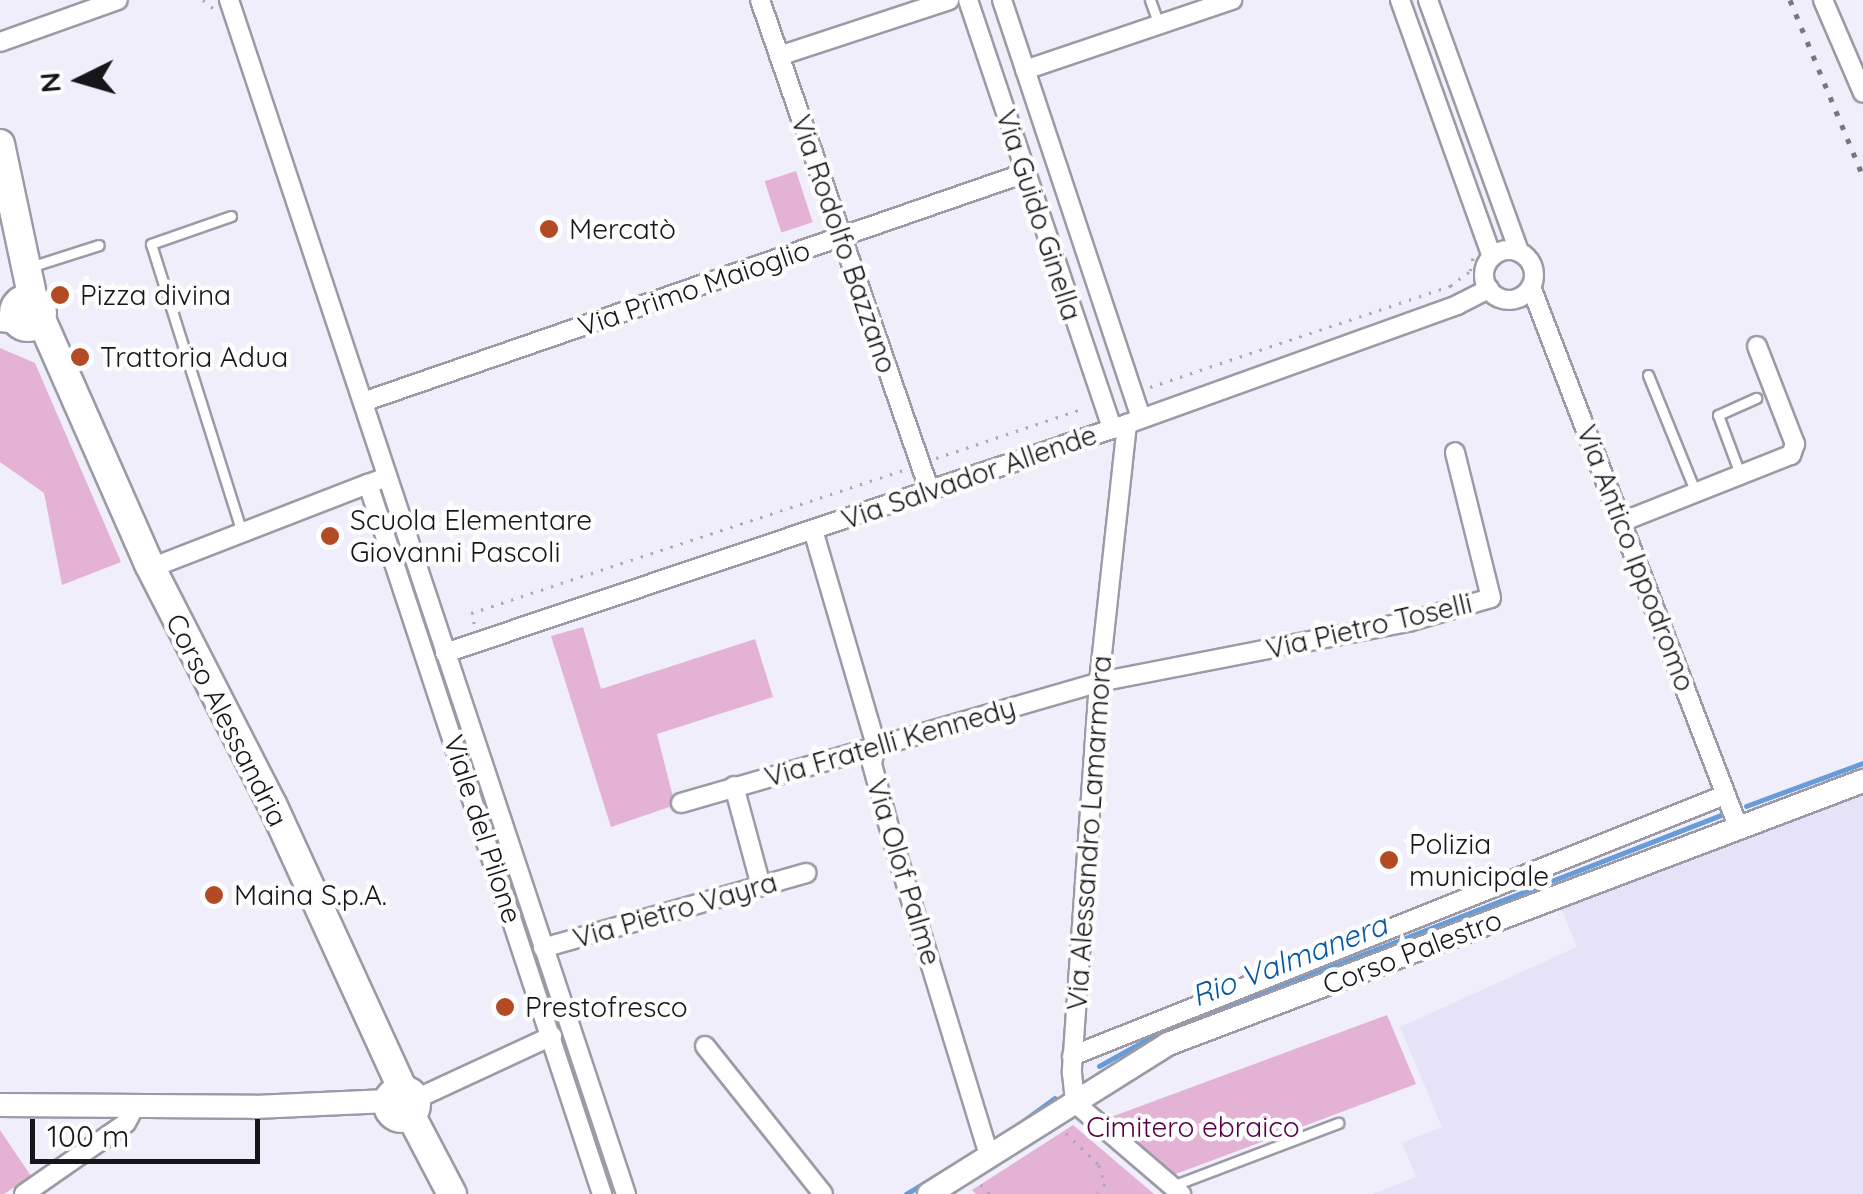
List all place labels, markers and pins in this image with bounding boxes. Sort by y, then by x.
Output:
place label: Mercatò [569,212,676,246]
marker: Mercatò [538,218,560,240]
place label: Pizza divina [80,278,231,312]
marker: Pizza divina [49,284,71,306]
place label: Trattoria Adua [100,340,288,374]
marker: Trattoria Adua [69,346,91,368]
place label: Scuola Elementare Giovanni Pascoli [350,503,592,569]
marker: Scuola Elementare Giovanni Pascoli [319,525,341,547]
place label: Polizia municipale [1409,827,1549,893]
marker: Polizia municipale [1378,849,1400,871]
place label: Maina S.p.A. [234,878,387,912]
marker: Maina S.p.A. [203,884,225,906]
place label: Prestofresco [525,990,688,1024]
marker: Prestofresco [494,996,516,1018]

